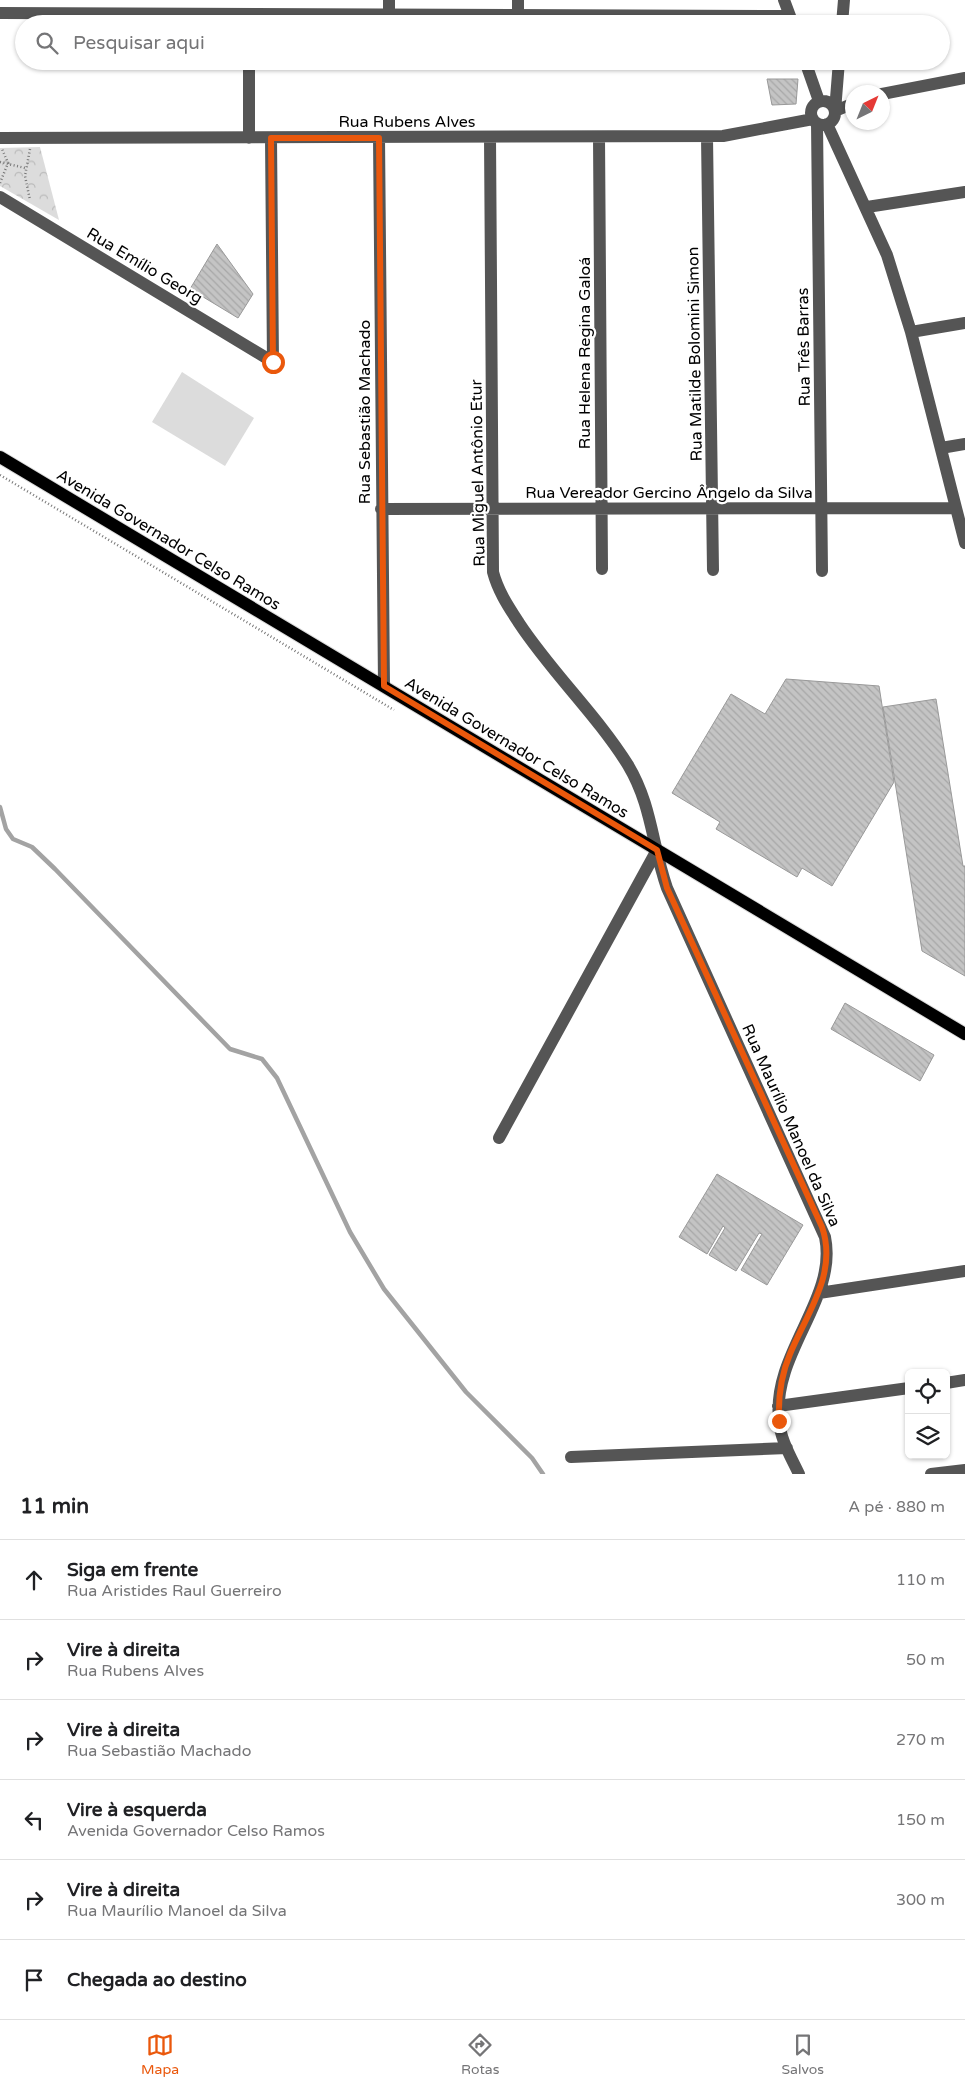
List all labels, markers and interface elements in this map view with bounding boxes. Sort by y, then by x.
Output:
search box [15,15,950,70]
icon: search [33,29,61,57]
text: Pesquisar aqui [73,32,205,54]
north arrow [845,85,890,130]
street label: Rua Rubens Alves [338,112,476,132]
street label: Rua Emílio Georg [83,223,206,308]
street label: Rua Matilde Bolomini Simon [683,246,707,462]
street label: Rua Helena Regina Galoá [575,257,595,449]
street label: Rua Três Barras [793,287,815,407]
street label: Rua Sebastião Machado [355,320,375,504]
route start [262,351,285,374]
street label: Rua Miguel Antônio Etur [466,378,490,567]
street label: Avenida Governador Celso Ramos [53,465,284,615]
street label: Rua Vereador Gercino Ângelo da Silva [525,483,813,503]
street label: Avenida Governador Celso Ramos [401,673,632,823]
street label: Rua Maurílio Manoel da Silva [737,1021,845,1230]
map controls [905,1369,950,1459]
button: locate [905,1369,950,1414]
route end [768,1410,791,1433]
button: layers [905,1414,950,1459]
text: 11 min [20,1494,89,1519]
text: A pé · 880 m [848,1497,945,1517]
text: Siga em frente [67,1559,198,1581]
icon: ahead [20,1566,48,1594]
text: 110 m [896,1570,945,1590]
text: Rua Aristides Raul Guerreiro [67,1581,282,1601]
text: Vire à direita [67,1639,180,1661]
icon: right [20,1646,48,1674]
text: 50 m [906,1650,945,1670]
text: Rua Rubens Alves [67,1661,204,1681]
text: Vire à direita [67,1719,180,1741]
icon: right [20,1726,48,1754]
text: 270 m [896,1730,945,1750]
text: Rua Sebastião Machado [67,1741,251,1761]
text: Vire à esquerda [67,1799,207,1821]
icon: left [20,1806,48,1834]
text: 150 m [896,1810,945,1830]
text: Avenida Governador Celso Ramos [67,1821,325,1841]
text: Vire à direita [67,1879,180,1901]
icon: right [20,1886,48,1914]
text: 300 m [896,1890,945,1910]
text: Rua Maurílio Manoel da Silva [67,1901,287,1921]
icon: arrive [20,1966,48,1994]
text: Chegada ao destino [67,1969,247,1991]
tab: Mapa [141,2031,179,2078]
tab: Rotas [461,2031,499,2078]
tab: Salvos [781,2031,824,2078]

